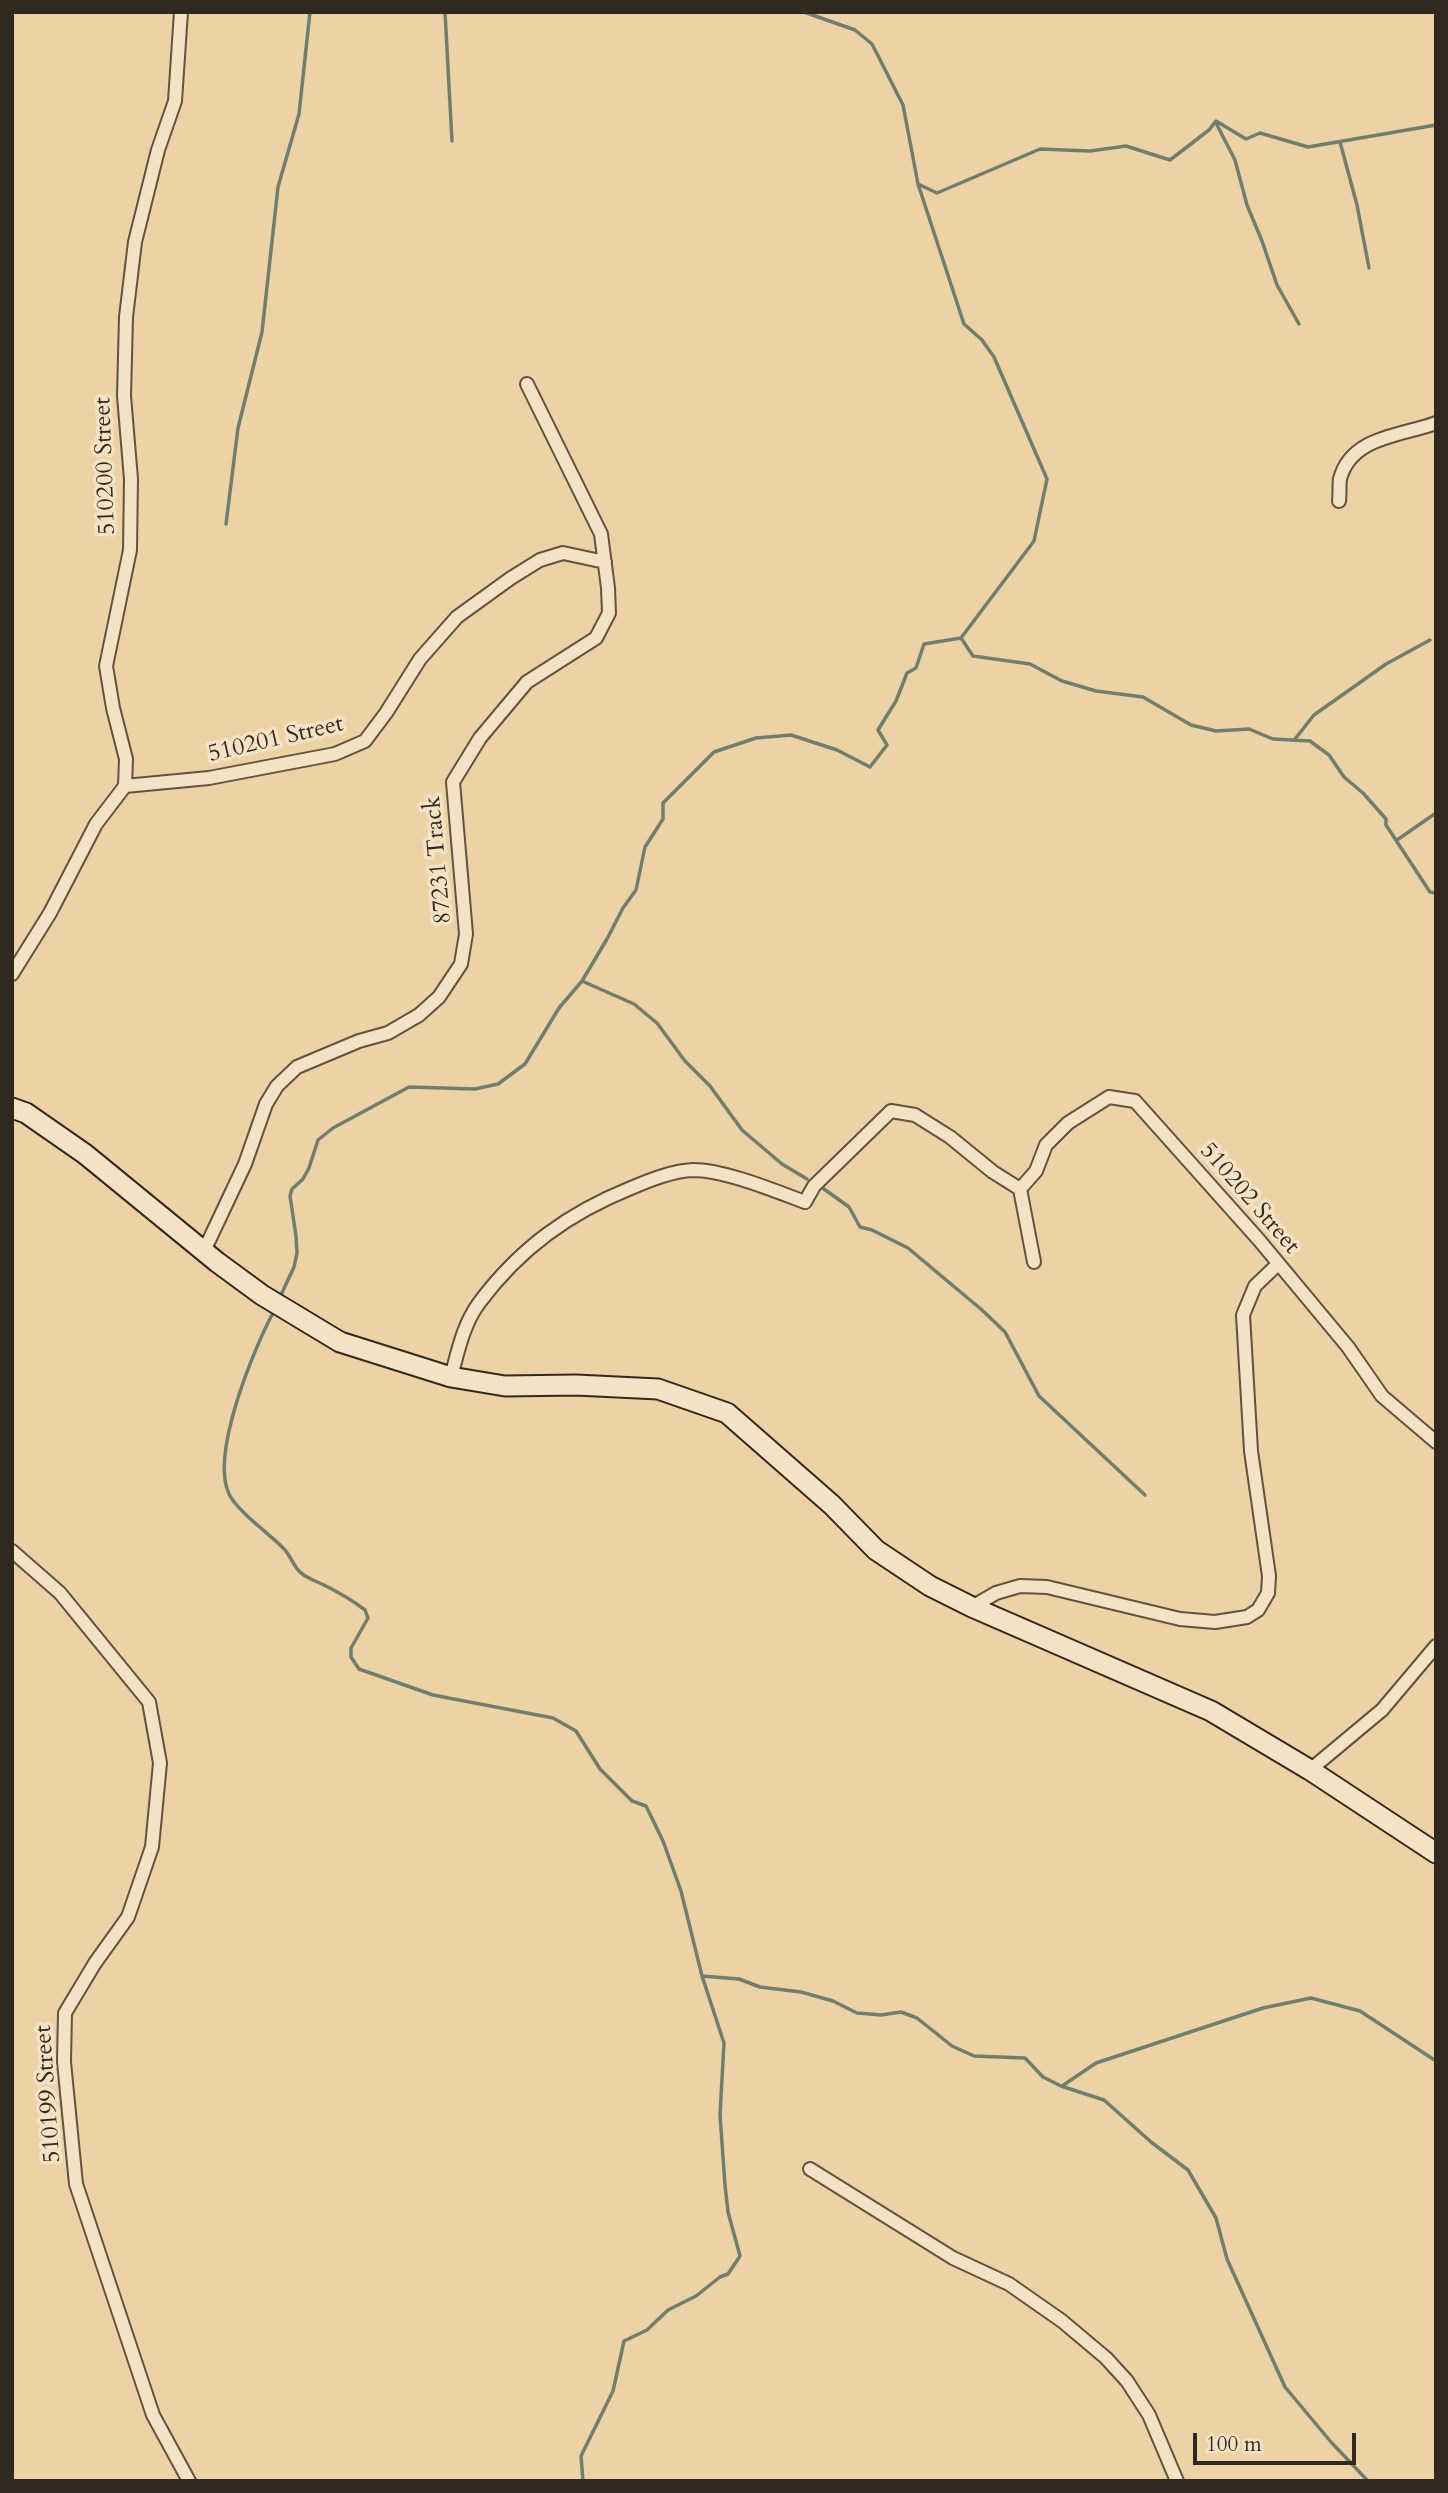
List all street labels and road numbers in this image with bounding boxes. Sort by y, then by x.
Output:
street label: 510200 Street [89,397,123,535]
street label: 510201 Street [206,710,346,770]
street label: 87231 Track [419,795,459,925]
street label: 510202 Street [1193,1137,1305,1261]
street label: 510199 Street [30,2024,68,2164]

